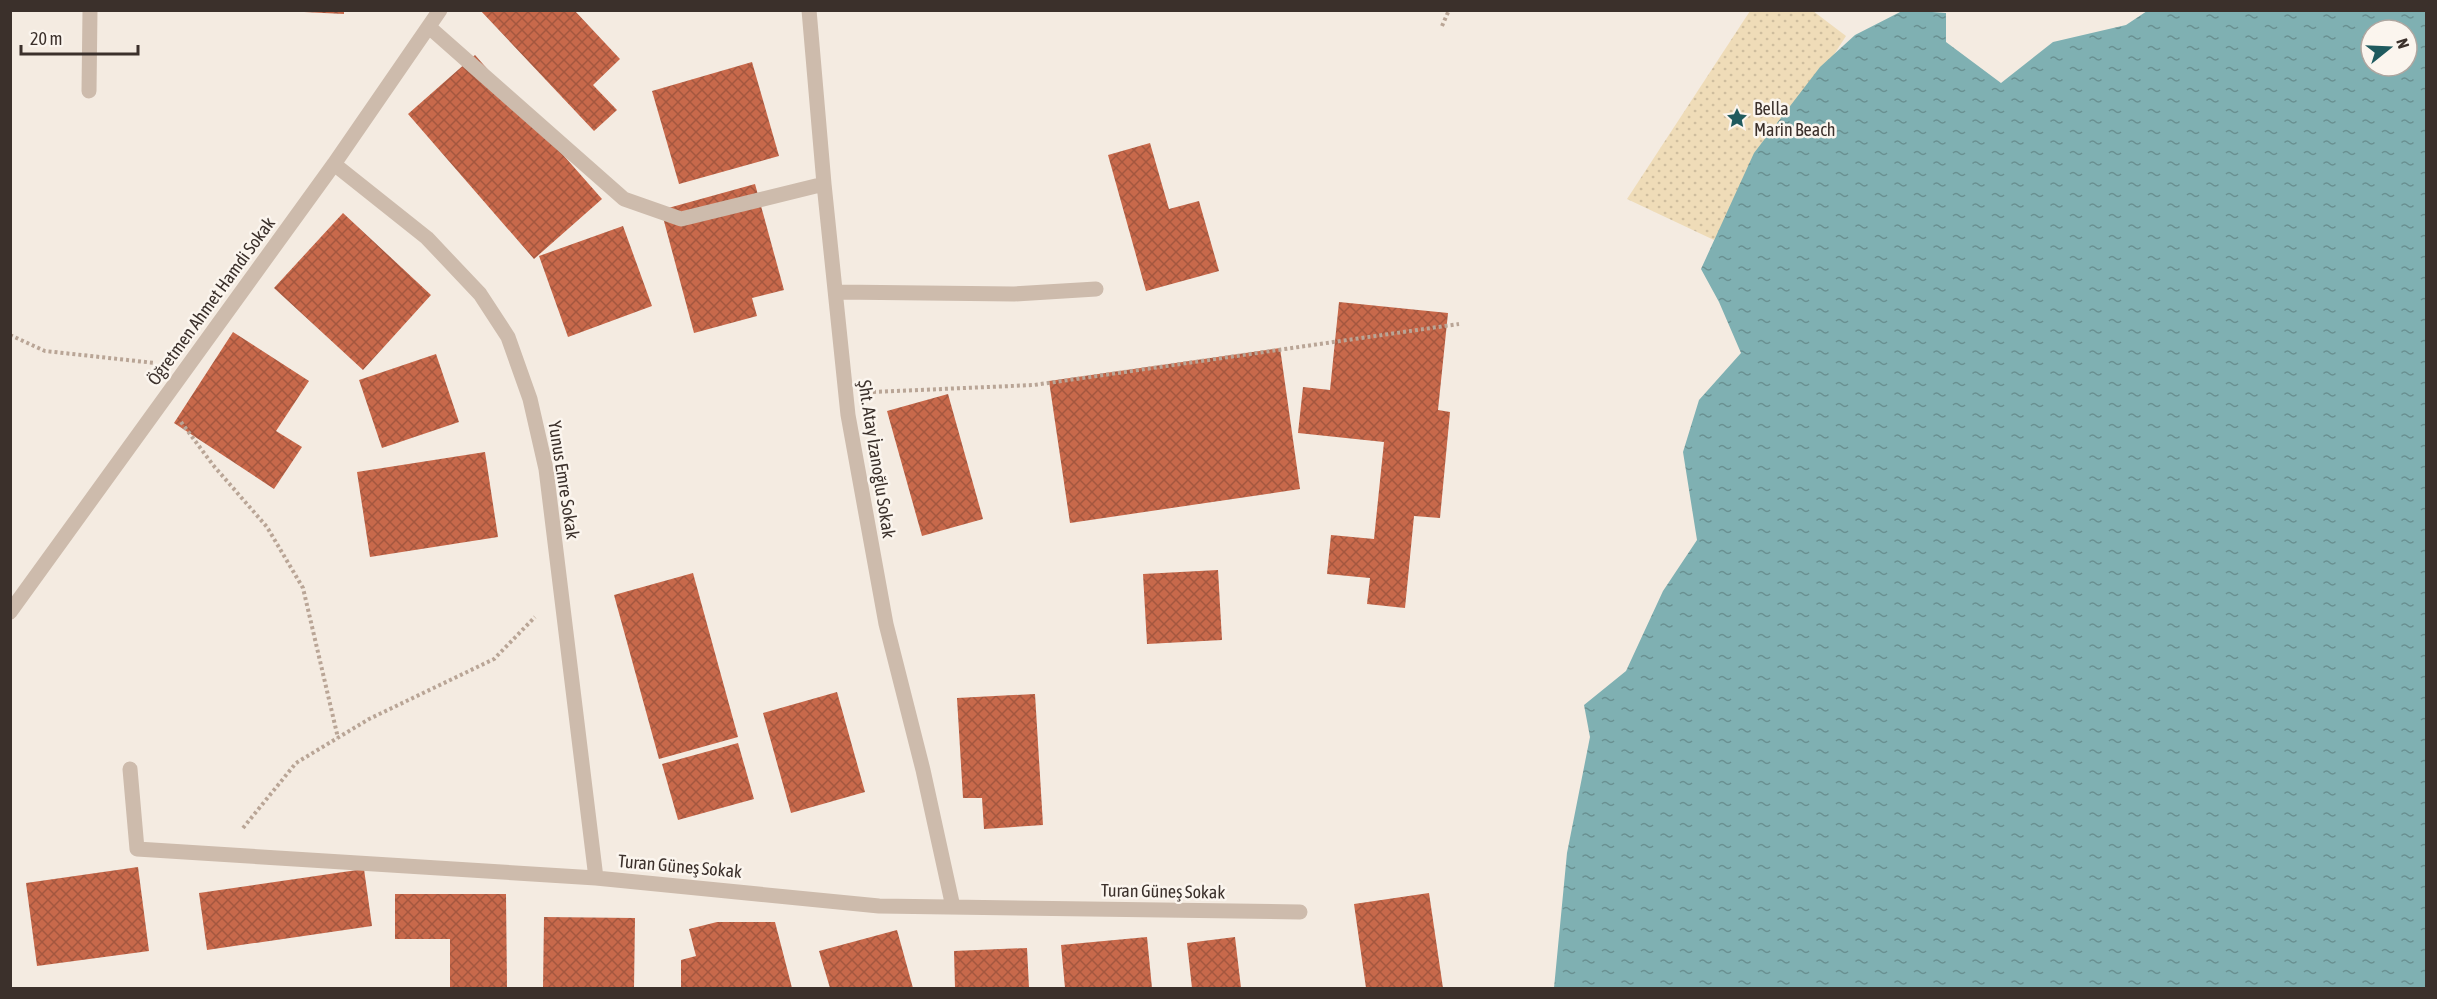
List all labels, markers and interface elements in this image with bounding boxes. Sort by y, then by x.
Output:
scale bar [21,18,138,56]
north arrow [2359,18,2419,78]
text: 20 m [30,28,62,49]
text: N [2393,36,2413,51]
place label: Bella Marin Beach [1754,98,1836,140]
place icon: Bella Marin Beach [1725,106,1749,130]
street label: Öğretmen Ahmet Hamdi Sokak [143,213,279,389]
street label: Şht. Atay İzanoğlu Sokak [854,378,900,540]
street label: Yunus Emre Sokak [544,419,584,541]
street label: Turan Güneş Sokak [617,850,743,882]
street label: Turan Güneş Sokak [1101,879,1225,903]

